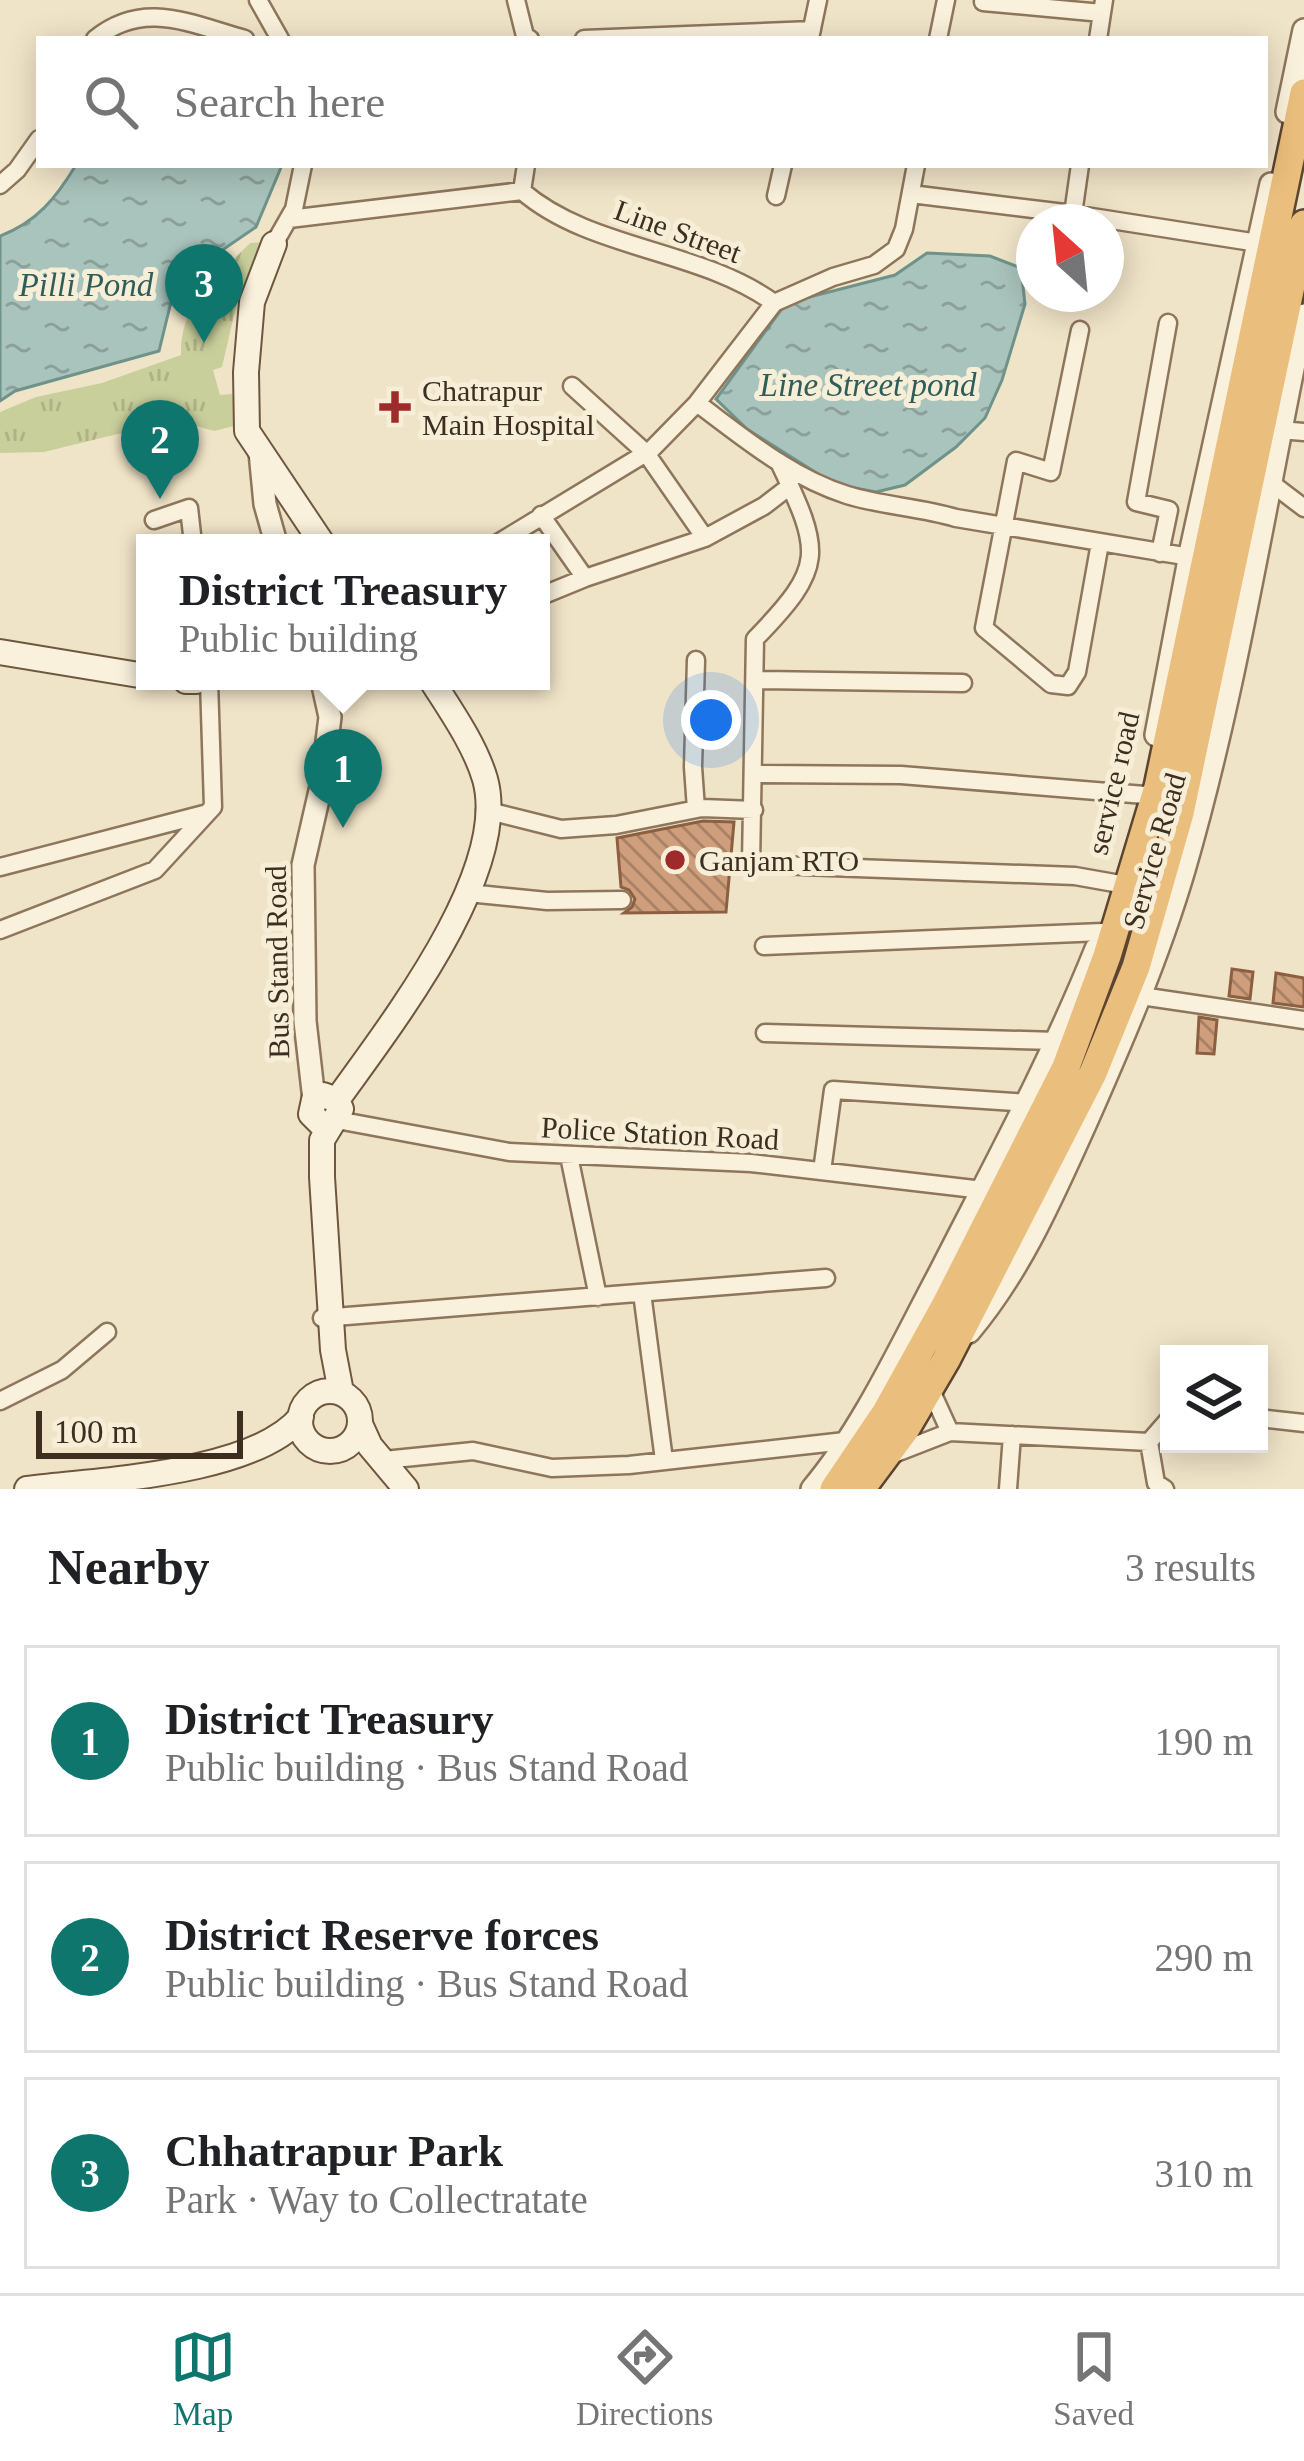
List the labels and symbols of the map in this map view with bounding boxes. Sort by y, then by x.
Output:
street label: Line Street [610,193,746,269]
north arrow [1016,204,1124,312]
pin: 3 [165,244,243,343]
water label: Pilli Pond [18,267,154,303]
water label: Line Street pond [759,367,977,403]
place label: Chatrapur Main Hospital [422,374,595,441]
marker: Chatrapur Main Hospital [379,391,411,423]
pin: 2 [121,400,199,499]
your location [681,690,741,750]
street label: service road [1081,708,1145,858]
pin: 1 [304,729,382,828]
street label: Service Road [1116,769,1192,933]
place label: Ganjam RTO [699,844,859,877]
marker: Ganjam RTO [662,847,688,873]
street label: Bus Stand Road [259,865,295,1059]
street label: Police Station Road [540,1110,780,1156]
scale bar [36,1405,243,1458]

